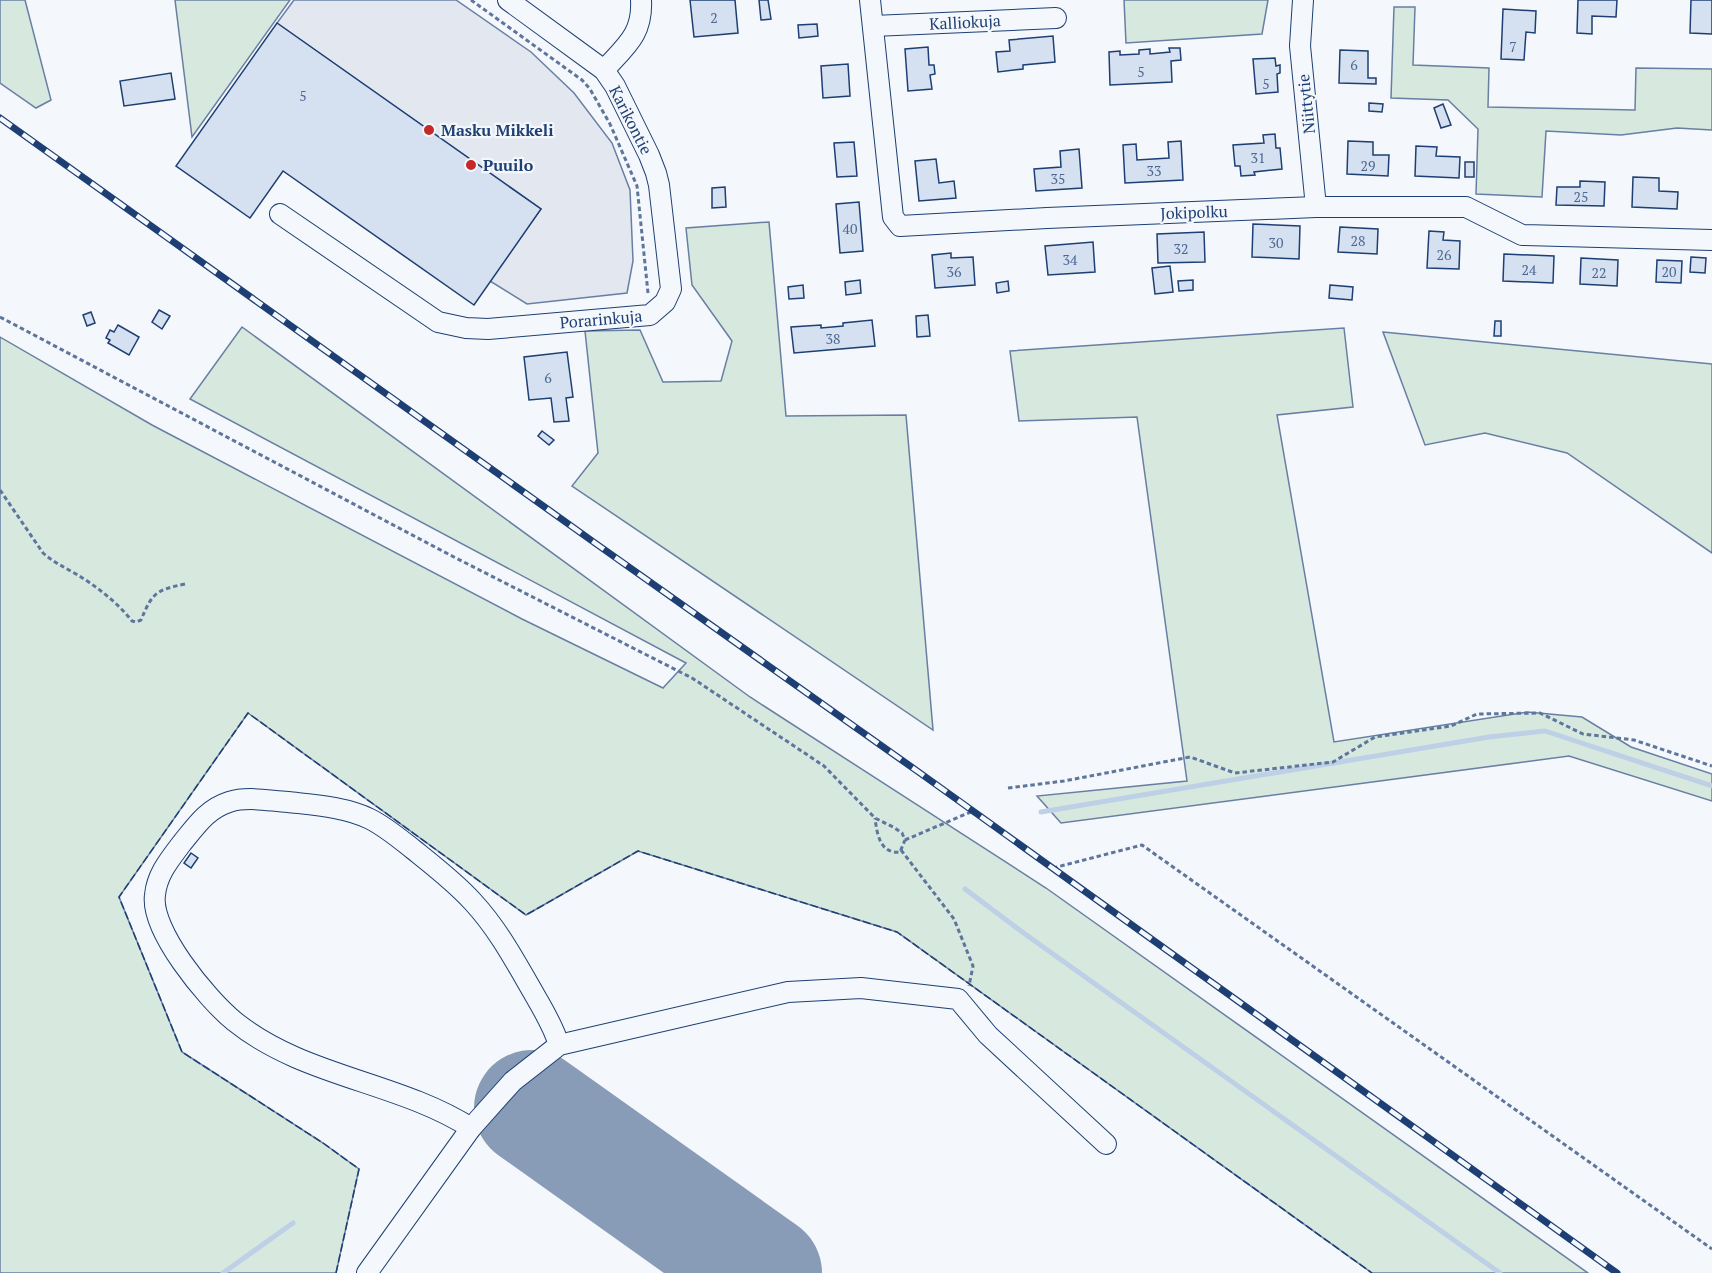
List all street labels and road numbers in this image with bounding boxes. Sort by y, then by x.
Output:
street label: Kalliokuja [929,9,1001,35]
street label: Niittytie [1292,73,1320,135]
street label: Karikontie [604,82,658,158]
street label: Jokipolku [1160,200,1228,224]
street label: Porarinkuja [559,304,643,334]

